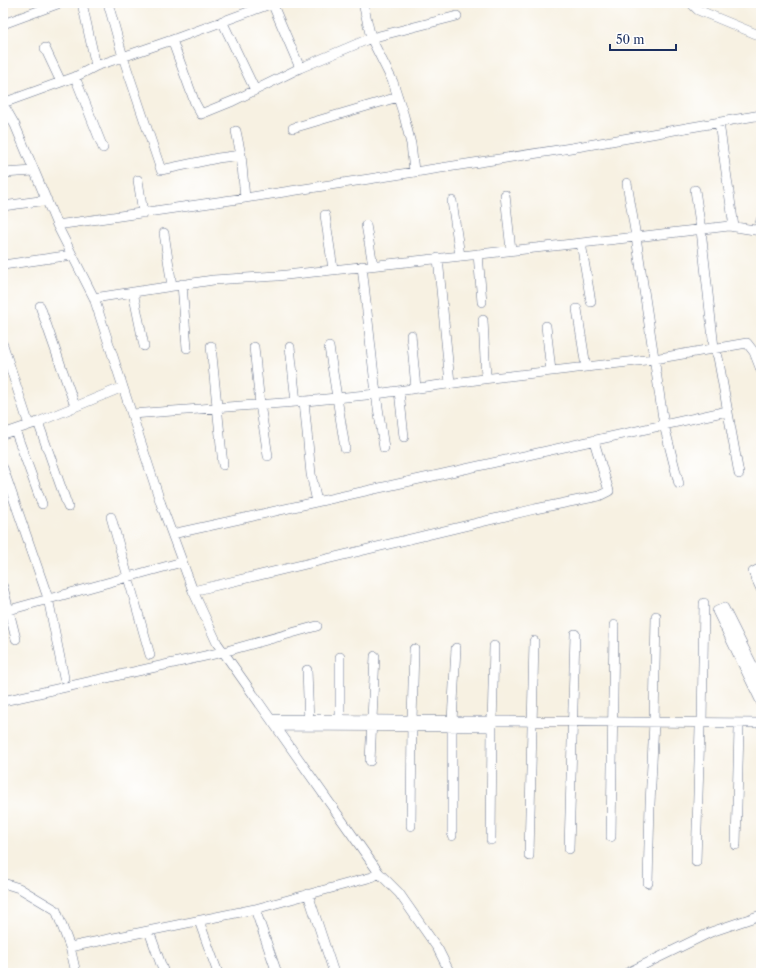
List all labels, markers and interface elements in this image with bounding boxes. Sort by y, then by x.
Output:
scale bar [610,26,676,52]
text: 50 m [616,32,645,47]

